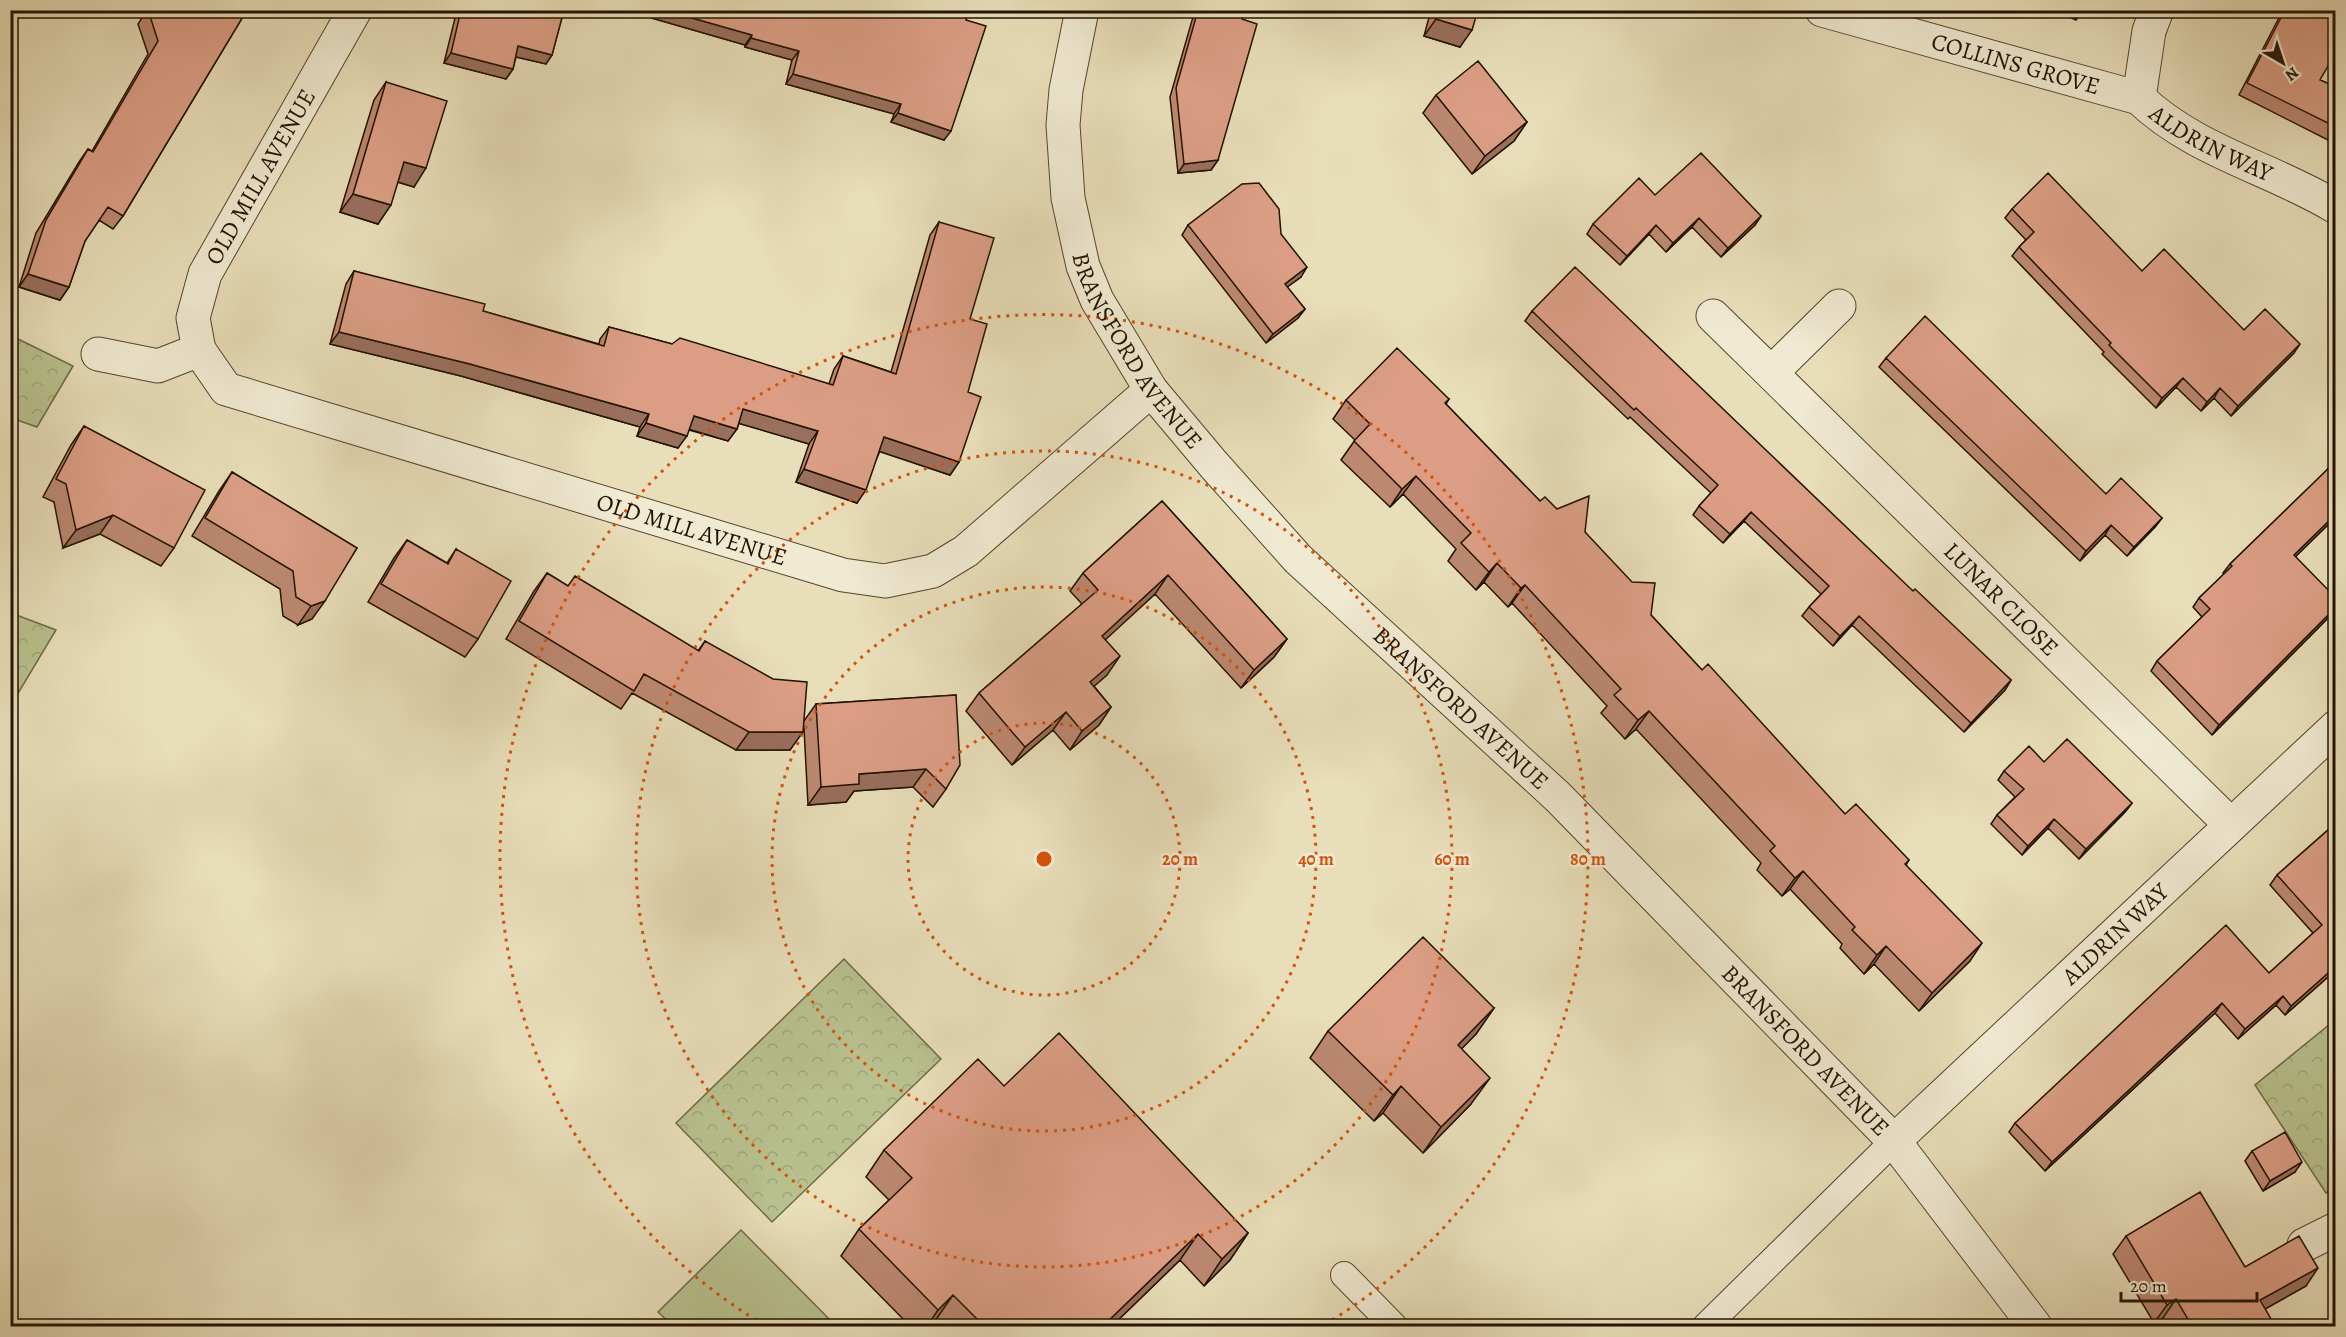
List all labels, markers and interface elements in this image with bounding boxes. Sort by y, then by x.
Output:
street label: COLLINS GROVE [1928,25,2103,102]
north arrow [2253,33,2313,93]
text: N [2280,62,2303,86]
street label: OLD MILL AVENUE [198,83,323,270]
street label: ALDRIN WAY [2142,97,2279,189]
street label: BRANSFORD AVENUE [1064,250,1210,456]
street label: OLD MILL AVENUE [593,486,791,573]
street label: LUNAR CLOSE [1937,535,2066,663]
street label: BRANSFORD AVENUE [1366,619,1556,797]
text: 20 m [1162,847,1198,871]
text: 40 m [1298,847,1334,871]
text: 60 m [1434,847,1470,871]
text: 80 m [1570,847,1606,871]
centre of rings [1034,849,1054,869]
street label: ALDRIN WAY [2054,875,2176,992]
street label: BRANSFORD AVENUE [1715,958,1897,1143]
scale bar [2121,1265,2258,1303]
text: 20 m [2130,1274,2167,1298]

